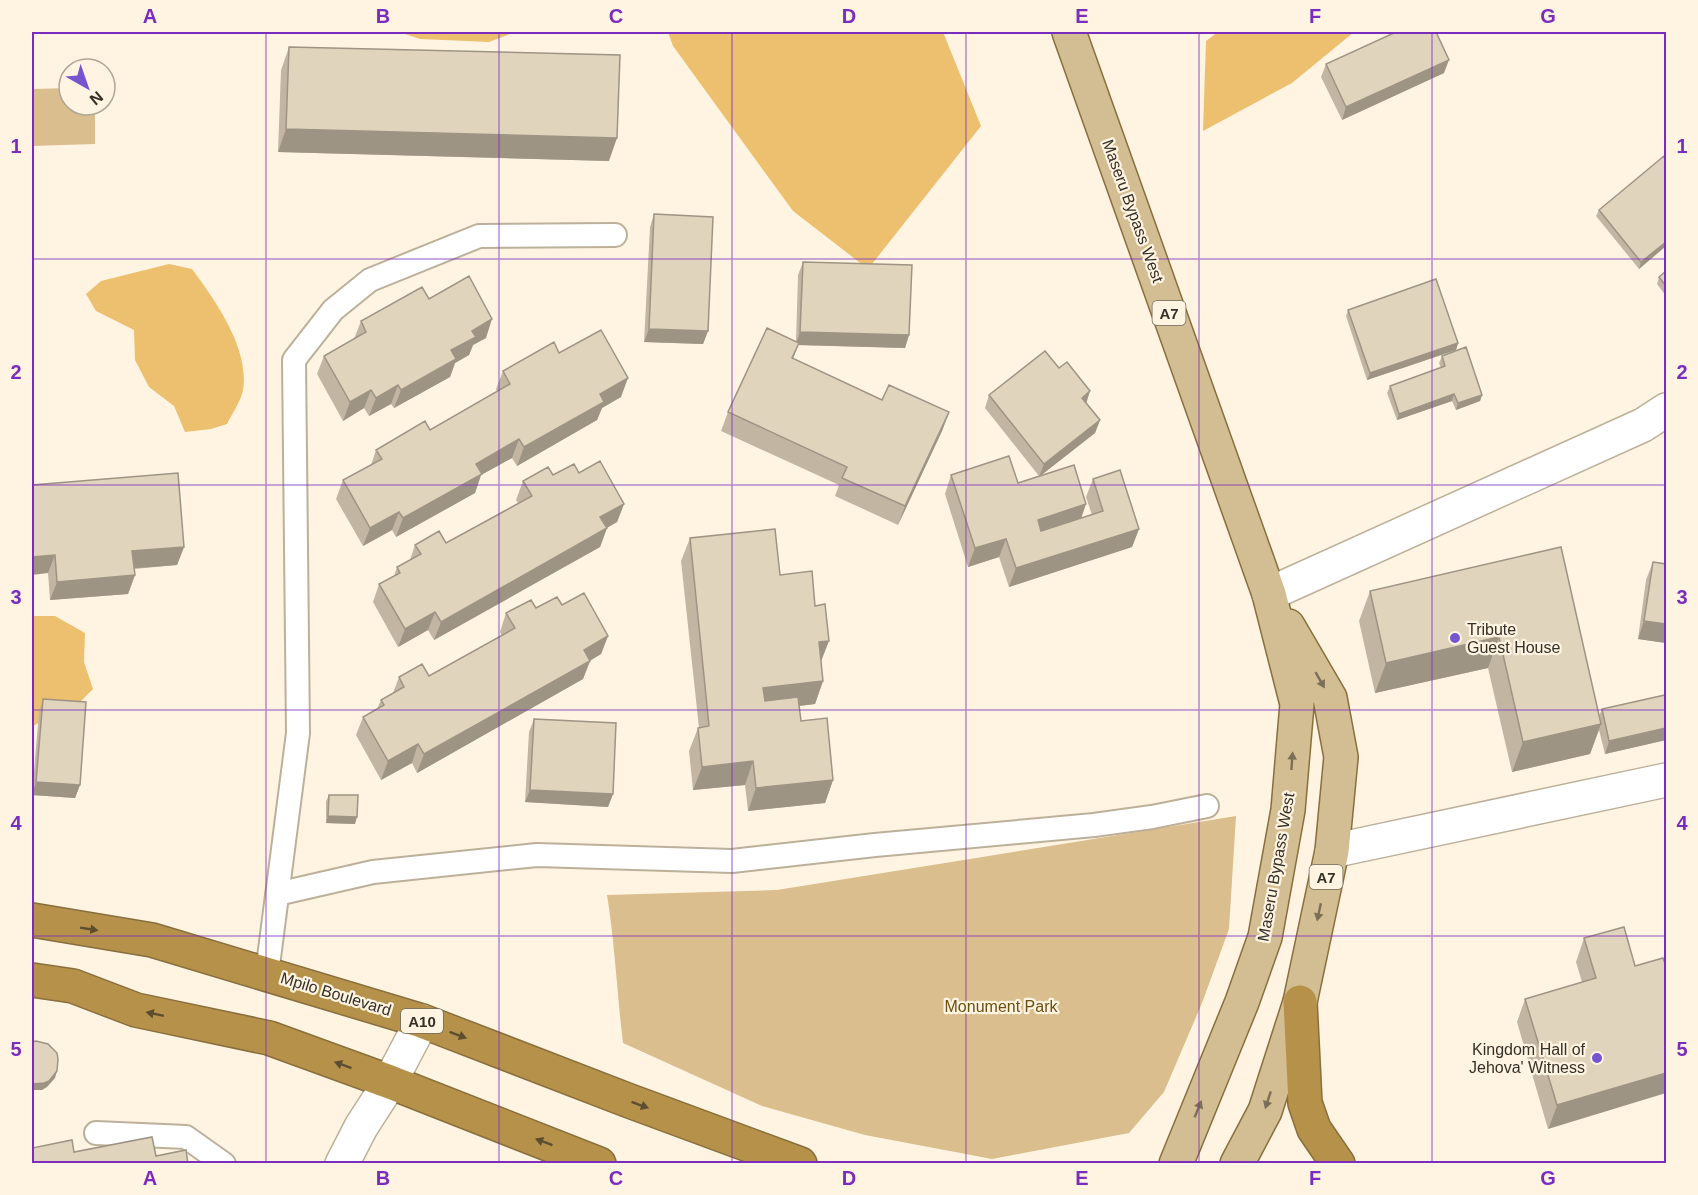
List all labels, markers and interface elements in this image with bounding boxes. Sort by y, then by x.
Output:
text: A [143,5,157,27]
text: B [376,5,390,27]
text: C [609,5,623,27]
text: D [842,5,856,27]
text: E [1075,5,1089,27]
text: F [1309,5,1321,27]
text: G [1540,5,1556,27]
north arrow [57,57,117,117]
text: N [86,88,106,108]
text: 1 [10,135,22,157]
text: 1 [1676,135,1688,157]
street label: Maseru Bypass West [1099,137,1167,285]
road number: A7 [1152,301,1186,325]
text: 2 [10,361,22,383]
text: 2 [1676,361,1688,383]
text: 3 [10,586,22,608]
text: 3 [1676,586,1688,608]
place label: Tribute Guest House [1467,621,1560,656]
marker: Tribute Guest House [1448,631,1462,645]
one-way arrow [1315,672,1325,689]
one-way arrow [1287,752,1297,771]
street label: Maseru Bypass West [1255,791,1298,943]
text: 4 [10,812,22,834]
text: 4 [1676,812,1688,834]
road number: A7 [1310,865,1342,889]
one-way arrow [1314,902,1323,921]
one-way arrow [80,925,99,934]
street label: Mpilo Boulevard [279,969,393,1019]
park label: Monument Park [945,998,1058,1015]
one-way arrow [146,1008,164,1018]
road number: A10 [401,1009,443,1033]
one-way arrow [449,1030,467,1040]
text: 5 [10,1038,22,1060]
text: 5 [1676,1038,1688,1060]
place label: Kingdom Hall of Jehova' Witness [1469,1041,1586,1076]
marker: Kingdom Hall of Jehova' Witness [1590,1051,1604,1065]
one-way arrow [334,1059,352,1069]
one-way arrow [1263,1091,1273,1109]
one-way arrow [631,1100,649,1110]
one-way arrow [1193,1100,1203,1118]
one-way arrow [535,1137,553,1147]
text: A [143,1167,157,1189]
text: B [376,1167,390,1189]
text: C [609,1167,623,1189]
text: D [842,1167,856,1189]
text: E [1075,1167,1089,1189]
text: F [1309,1167,1321,1189]
text: G [1540,1167,1556,1189]

